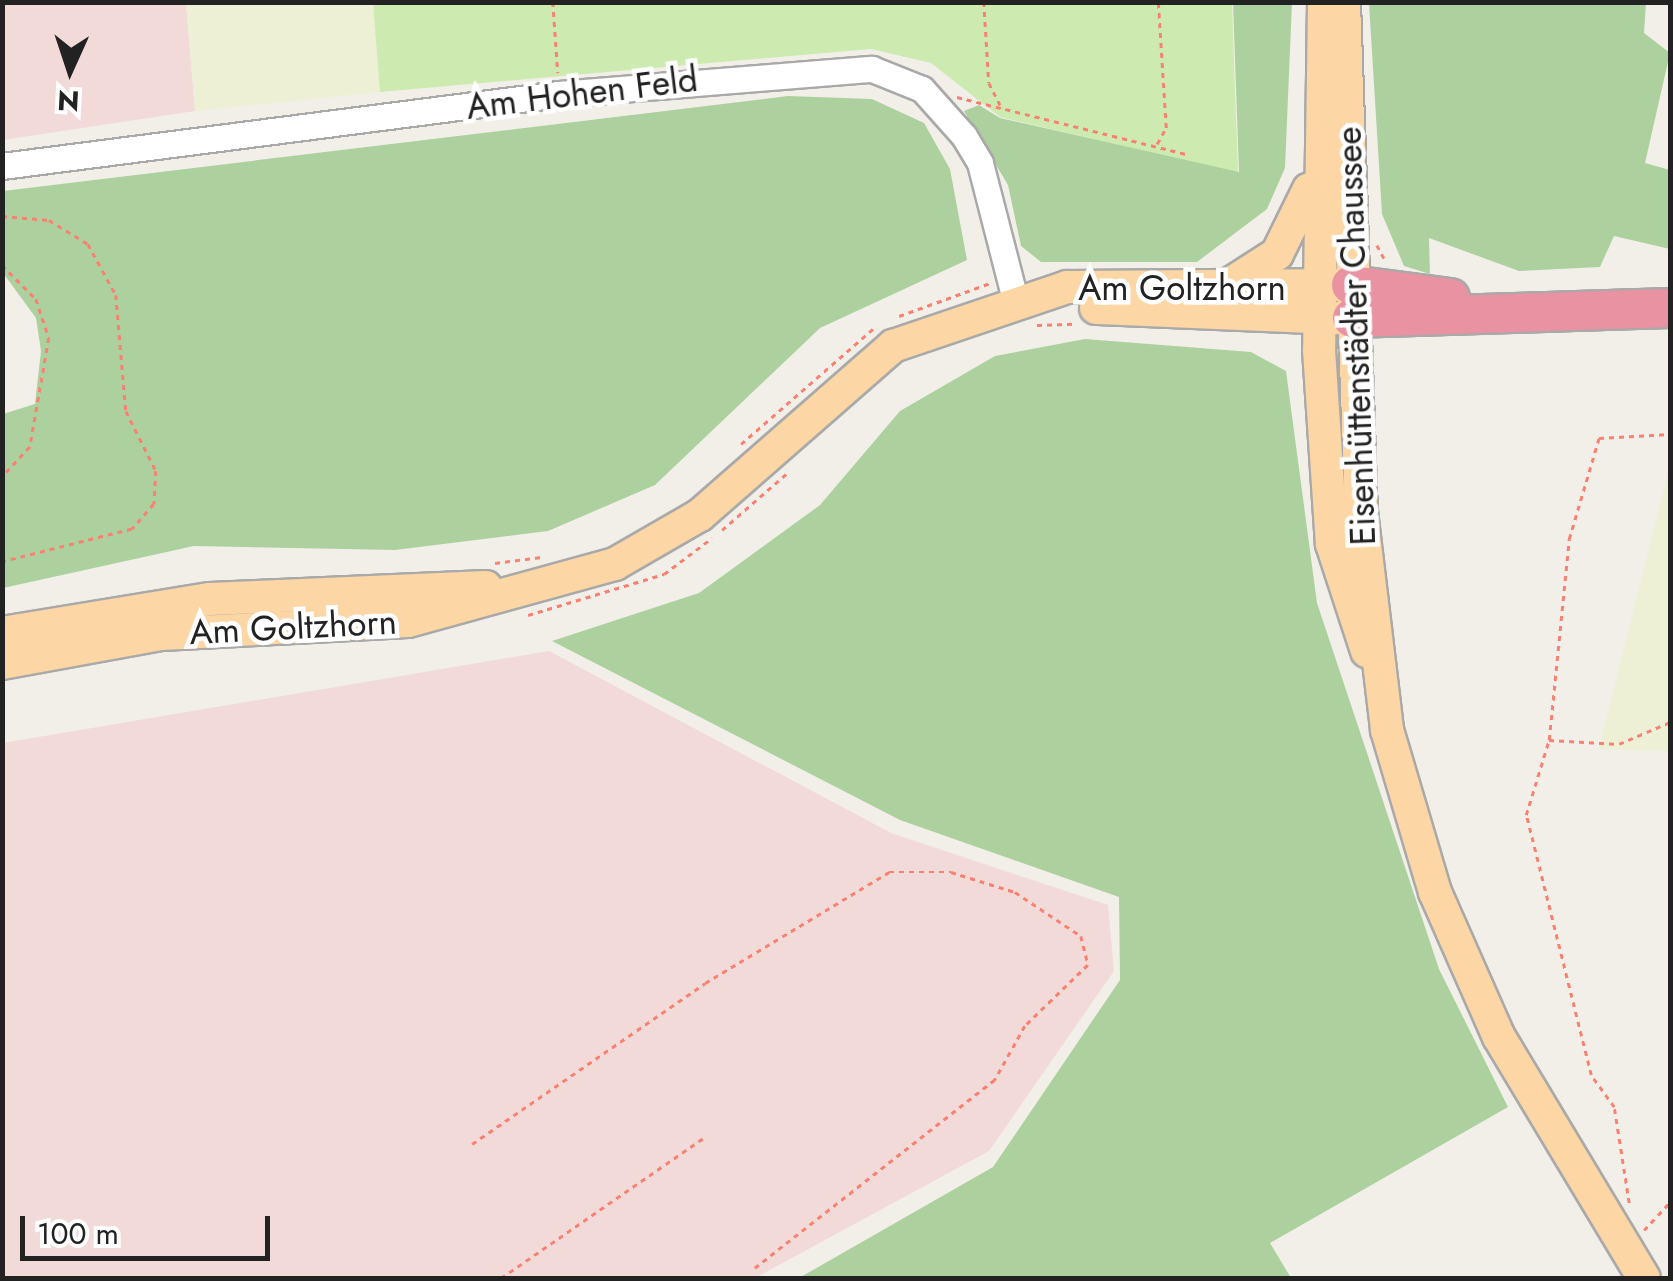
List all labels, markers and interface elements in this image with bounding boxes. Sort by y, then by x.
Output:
north arrow [20,20,120,120]
street label: Am Hohen Feld [464,58,700,128]
text: N [56,79,81,122]
street label: Eisenhüttenstädter Chaussee [1328,126,1384,546]
street label: Am Goltzhorn [1078,267,1286,309]
street label: Am Goltzhorn [188,601,398,653]
scale bar [25,1196,275,1258]
text: 100 m [37,1212,119,1255]

